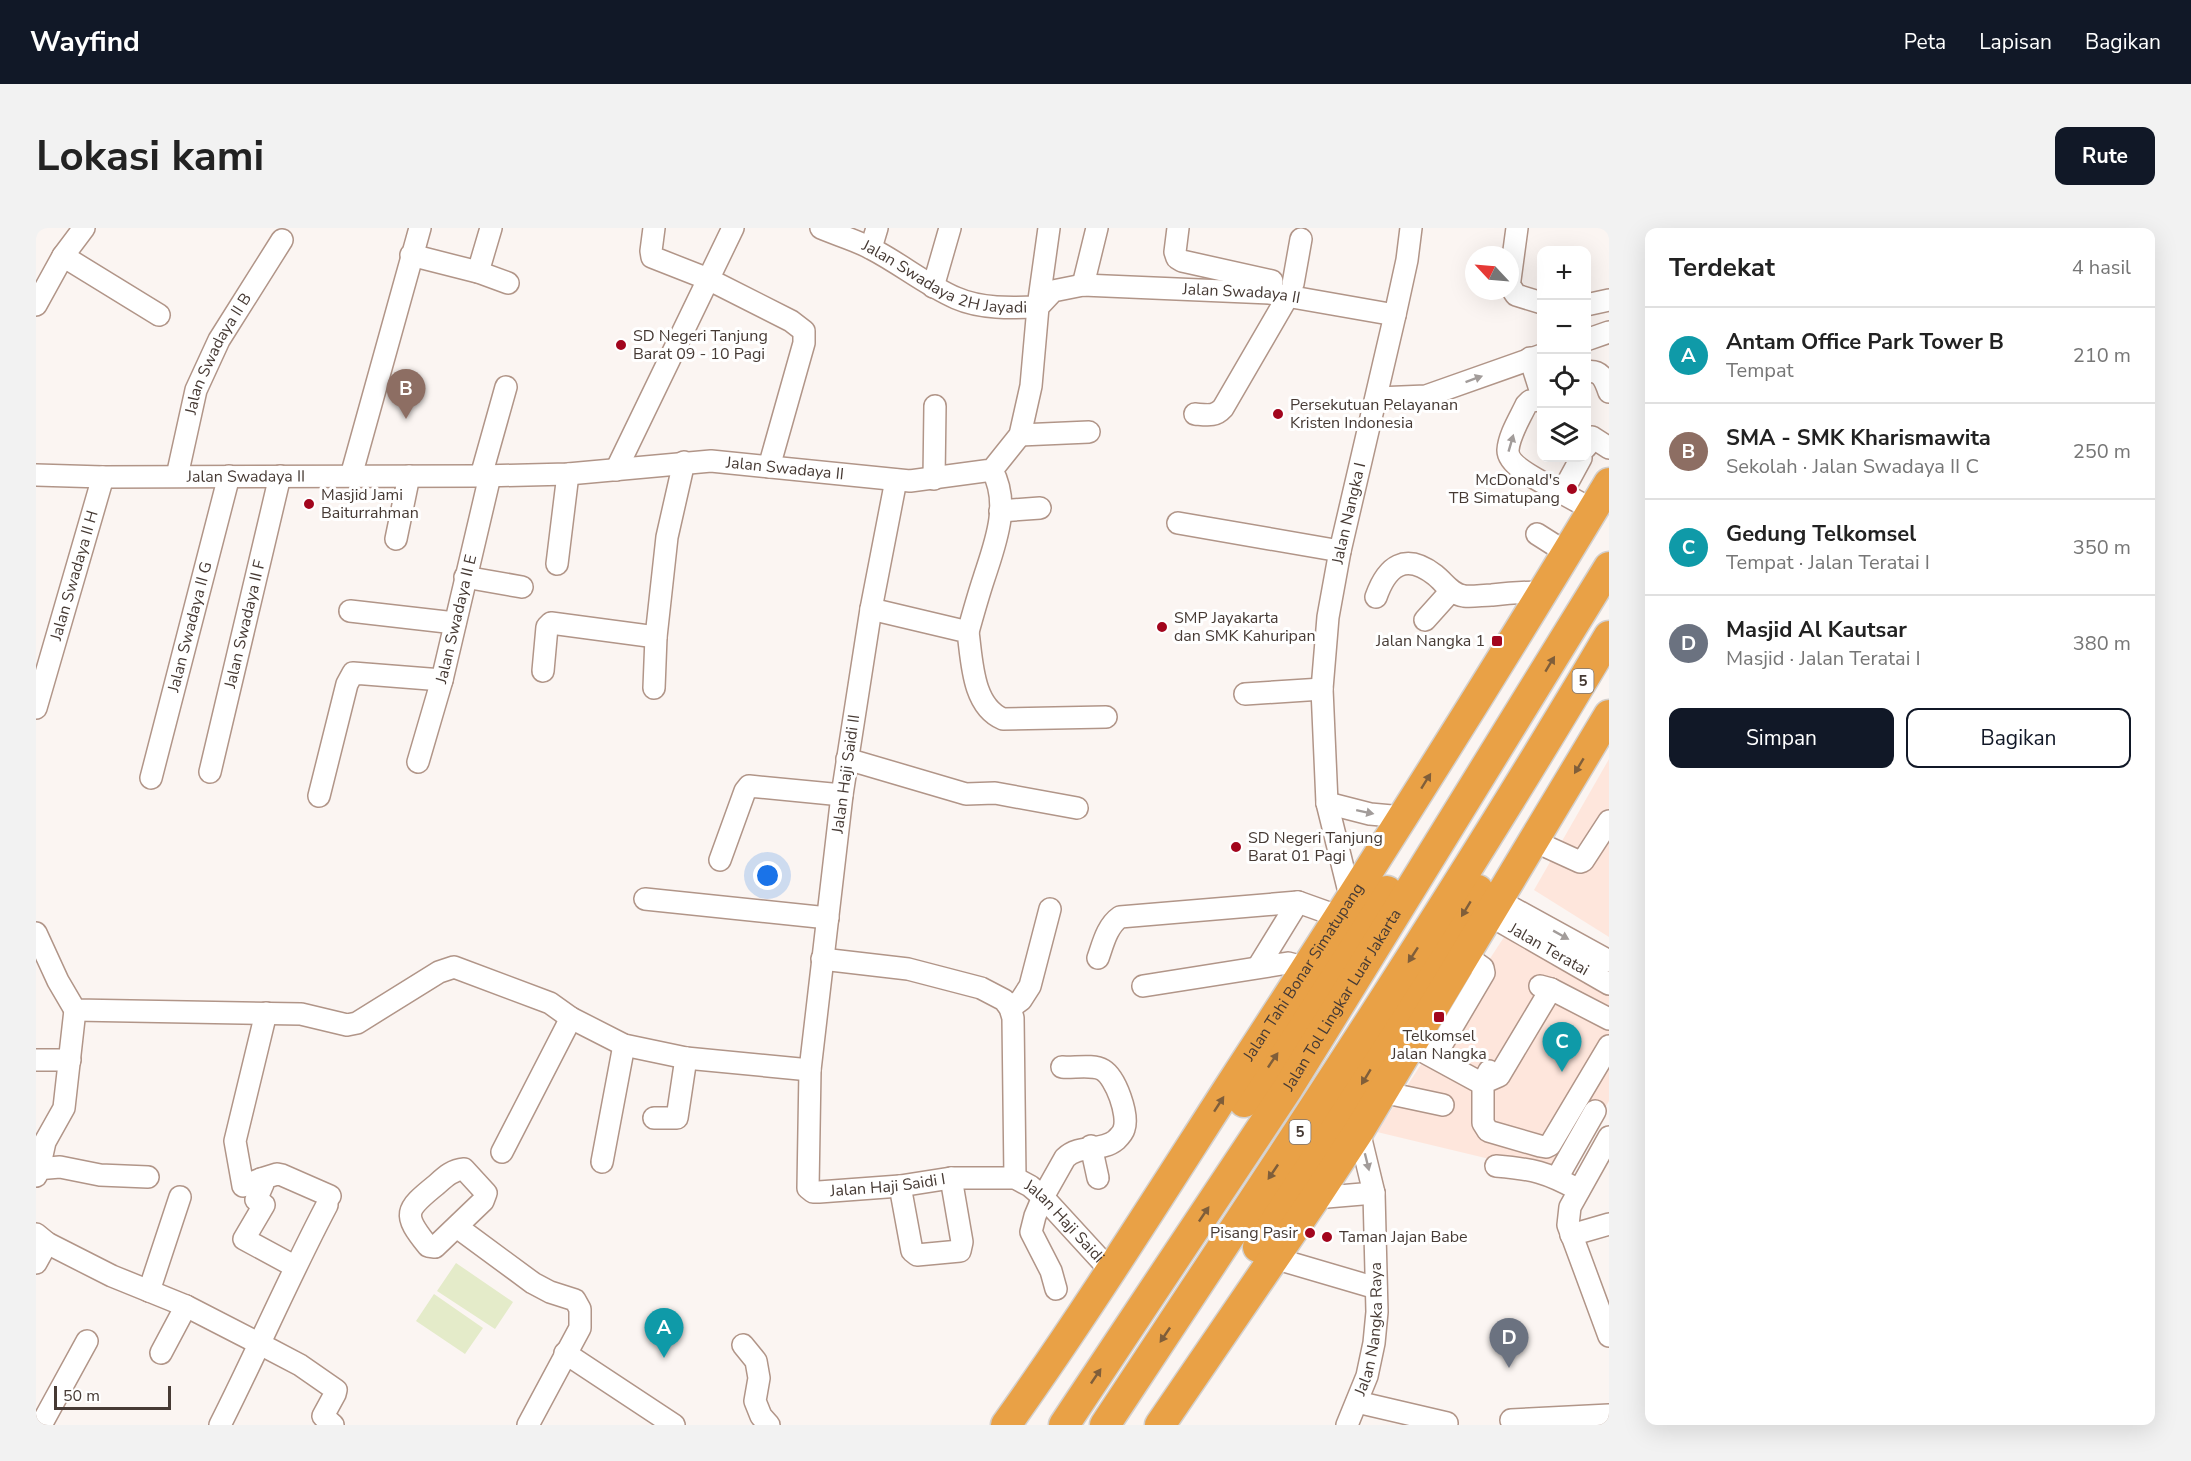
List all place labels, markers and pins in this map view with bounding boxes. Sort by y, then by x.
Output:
place label: SD Negeri Tanjung Barat 09 - 10 Pagi [633,325,768,365]
marker: SD Negeri Tanjung Barat 09 - 10 Pagi [614,338,628,352]
pin: B [386,370,425,419]
place label: Persekutuan Pelayanan Kristen Indonesia [1290,394,1458,434]
marker: Persekutuan Pelayanan Kristen Indonesia [1271,407,1285,421]
place label: McDonald's TB Simatupang [1449,469,1560,509]
marker: McDonald's TB Simatupang [1565,482,1579,496]
place label: Masjid Jami Baiturrahman [321,484,419,524]
marker: Masjid Jami Baiturrahman [302,497,316,511]
place label: SMP Jayakarta dan SMK Kahuripan [1174,607,1316,647]
marker: SMP Jayakarta dan SMK Kahuripan [1155,620,1169,634]
place label: Jalan Nangka 1 [1375,630,1485,652]
marker: Jalan Nangka 1 [1490,634,1504,648]
place label: SD Negeri Tanjung Barat 01 Pagi [1248,827,1383,867]
marker: SD Negeri Tanjung Barat 01 Pagi [1229,840,1243,854]
marker: Telkomsel Jalan Nangka [1432,1010,1446,1024]
pin: C [1542,1022,1582,1072]
place label: Telkomsel Jalan Nangka [1390,1025,1487,1065]
place label: Pisang Pasir [1210,1222,1298,1244]
marker: Pisang Pasir [1303,1226,1317,1240]
place label: Taman Jajan Babe [1339,1226,1468,1248]
marker: Taman Jajan Babe [1320,1230,1334,1244]
pin: A [644,1308,684,1358]
pin: D [1490,1318,1528,1368]

